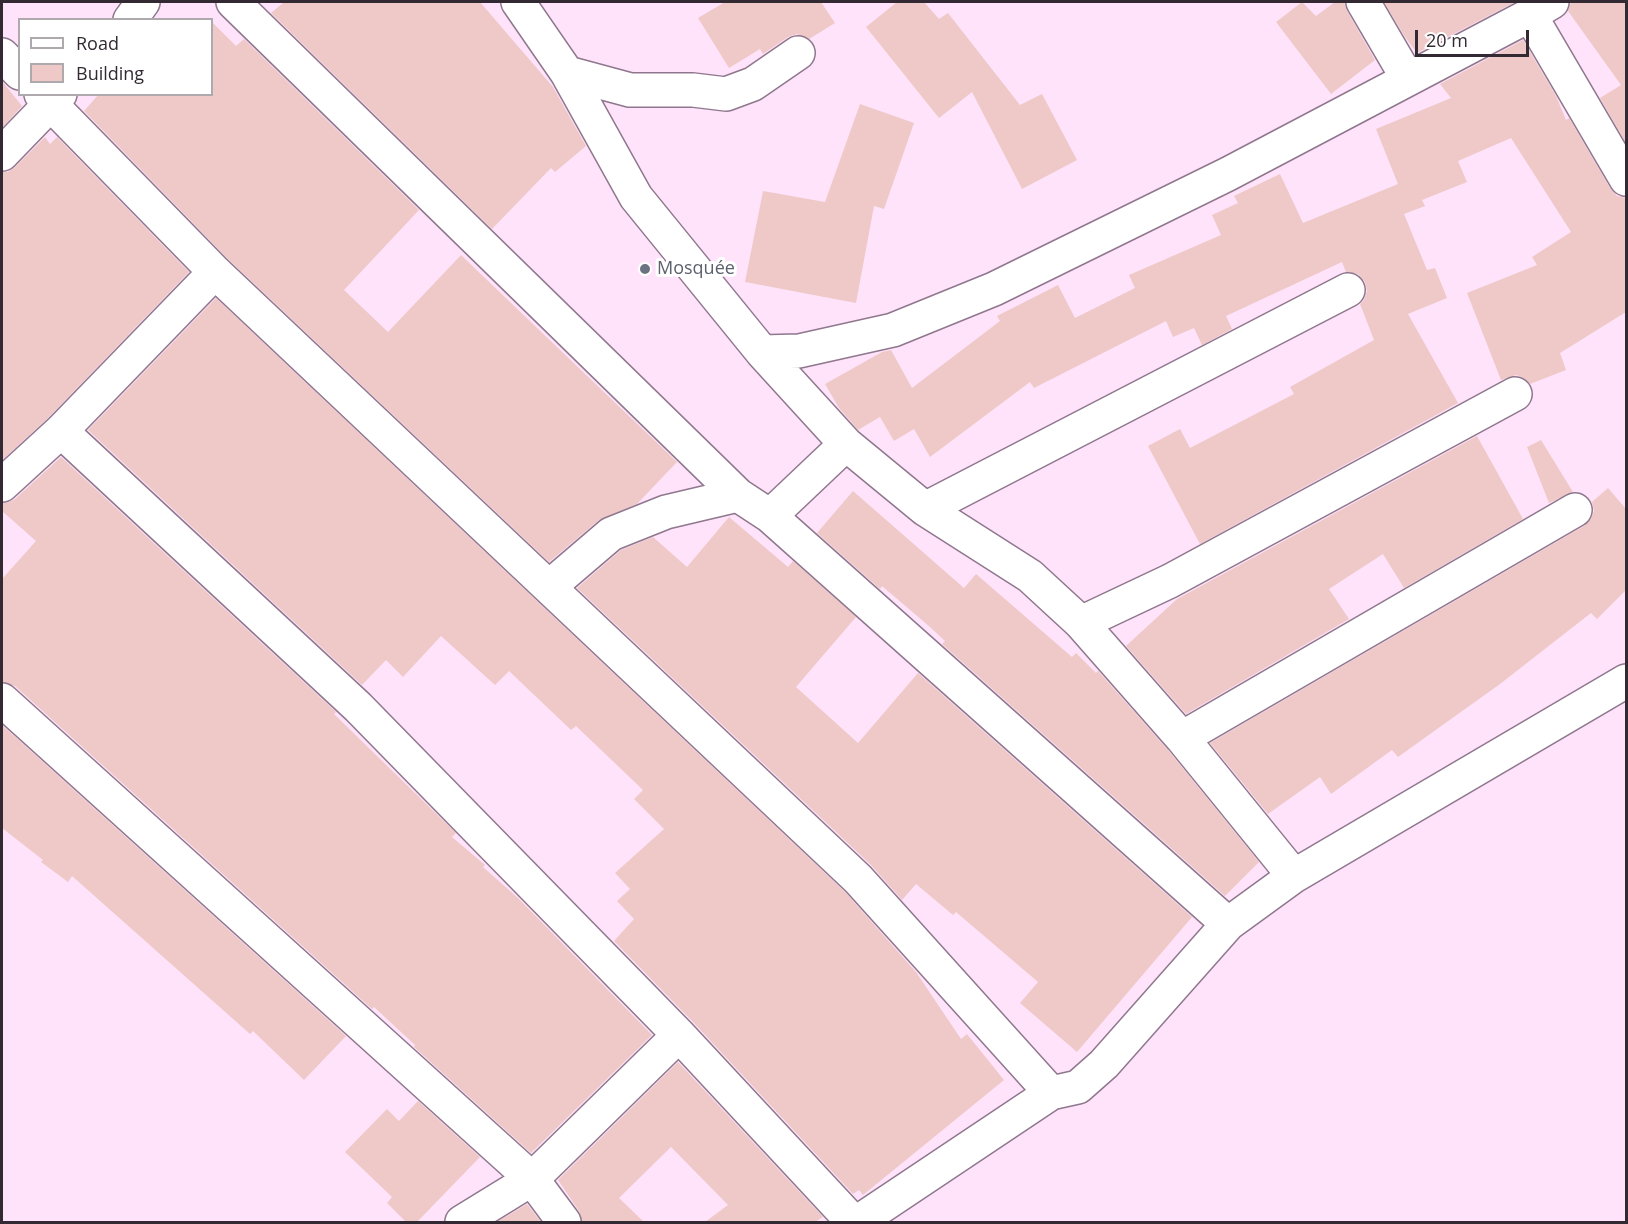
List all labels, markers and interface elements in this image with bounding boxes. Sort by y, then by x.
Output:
legend [18,18,213,96]
scale bar [1418,18,1532,56]
text: 20 m [1426,28,1468,52]
text: Road [76,31,119,55]
text: Building [76,61,144,85]
place label: Mosquée [657,258,735,280]
marker: Mosquée [638,262,652,276]

